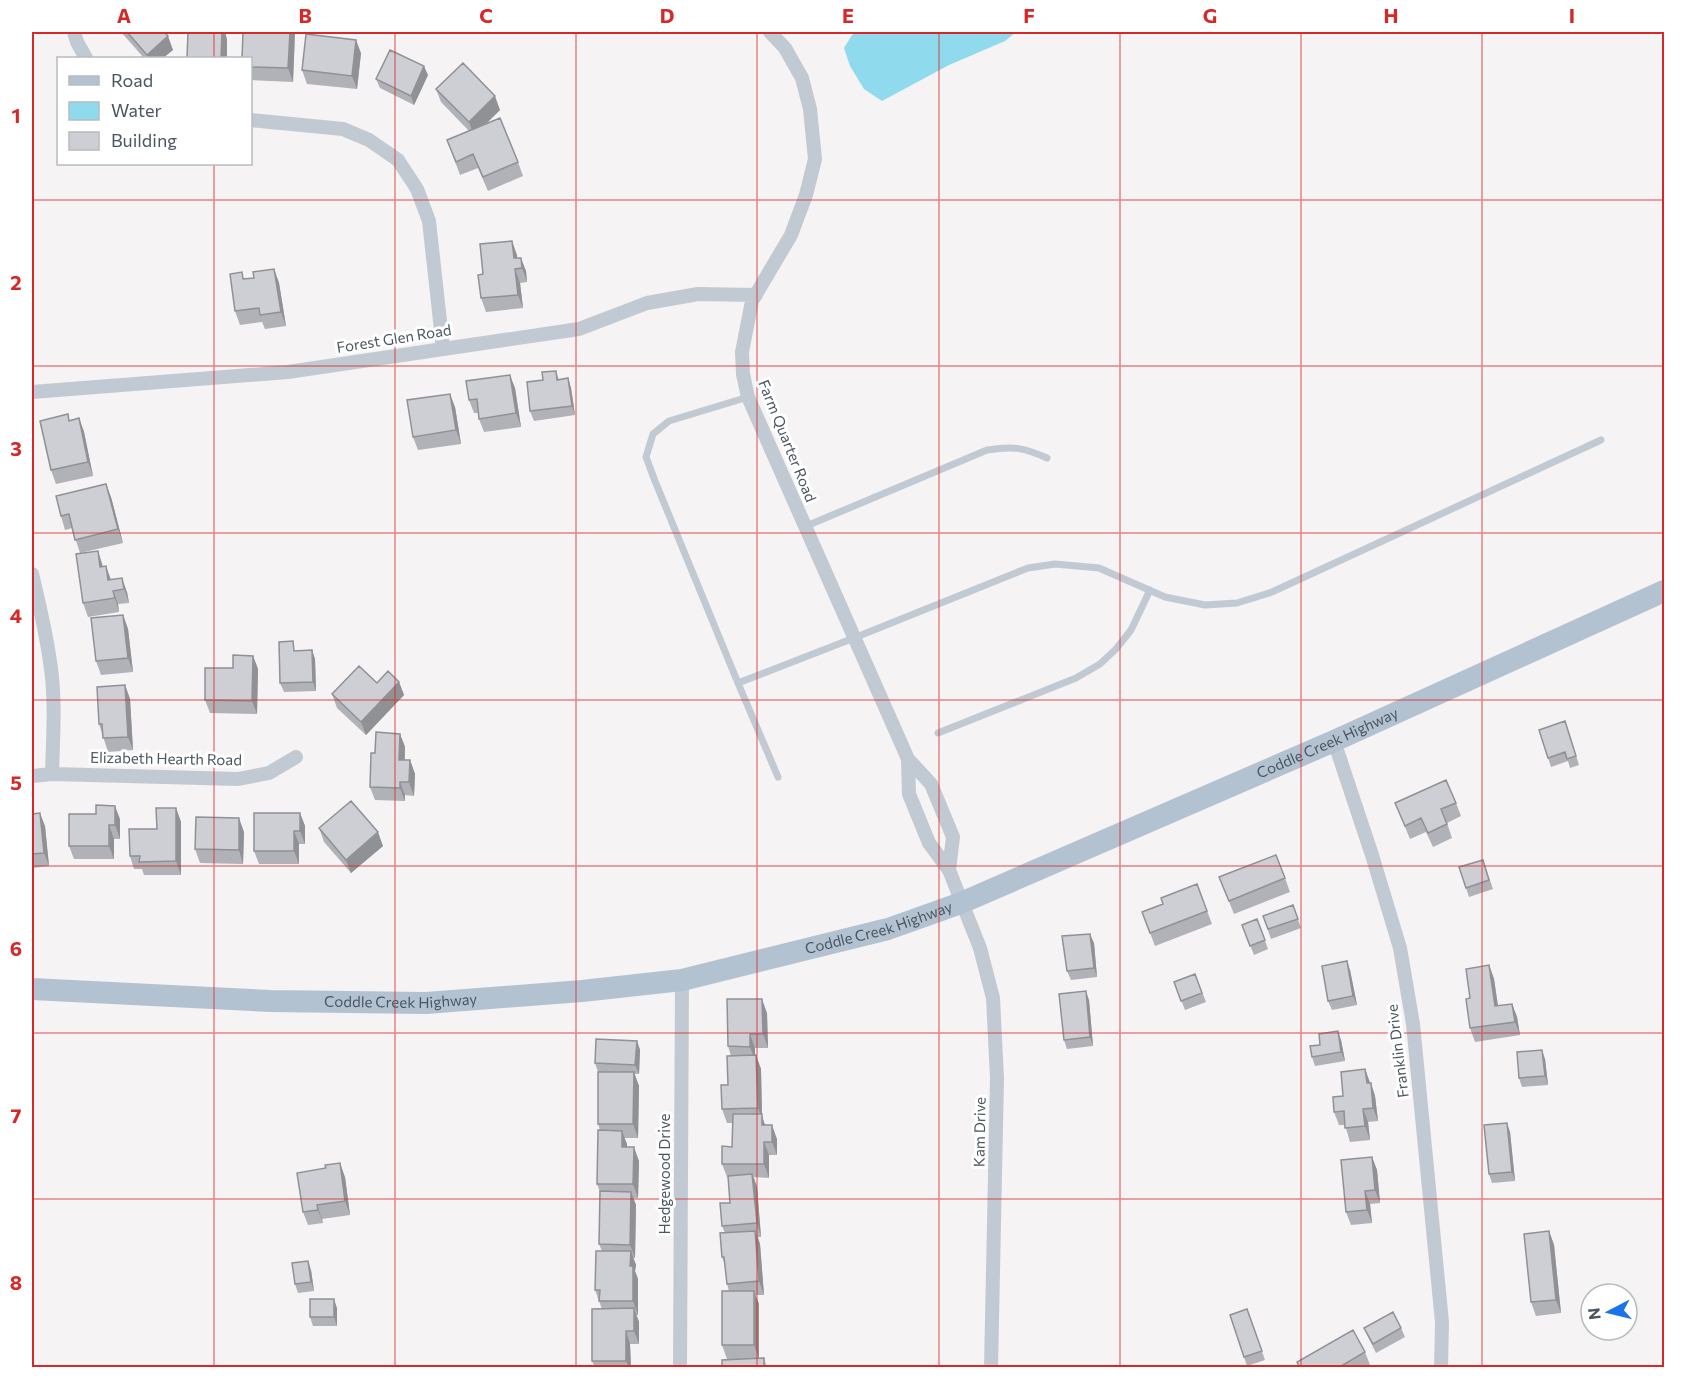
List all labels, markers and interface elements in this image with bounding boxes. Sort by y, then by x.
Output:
text: A [117,3,131,27]
text: B [298,3,312,27]
text: C [479,3,493,27]
text: D [660,3,674,27]
text: E [842,3,854,27]
text: F [1023,3,1035,27]
text: G [1203,3,1217,27]
text: H [1384,3,1399,27]
text: I [1569,3,1575,27]
legend [57,57,252,165]
text: Road [111,69,153,91]
text: Water [111,99,162,121]
text: 1 [11,103,21,127]
text: Building [111,129,177,151]
text: 2 [10,270,22,294]
street label: Forest Glen Road [335,320,452,356]
street label: Farm Quarter Road [755,377,821,504]
text: 3 [10,436,22,460]
text: 4 [10,603,22,627]
street label: Coddle Creek Highway [1254,703,1401,782]
street label: Elizabeth Hearth Road [90,748,242,768]
text: 5 [10,770,22,794]
street label: Coddle Creek Highway [803,897,955,957]
text: 6 [10,936,22,960]
street label: Coddle Creek Highway [324,989,478,1011]
street label: Franklin Drive [1382,1003,1412,1099]
street label: Kam Drive [969,1097,989,1167]
text: 7 [11,1103,22,1127]
street label: Hedgewood Drive [655,1113,673,1234]
text: 8 [10,1270,22,1294]
north arrow [1579,1282,1639,1342]
text: N [1583,1307,1604,1321]

